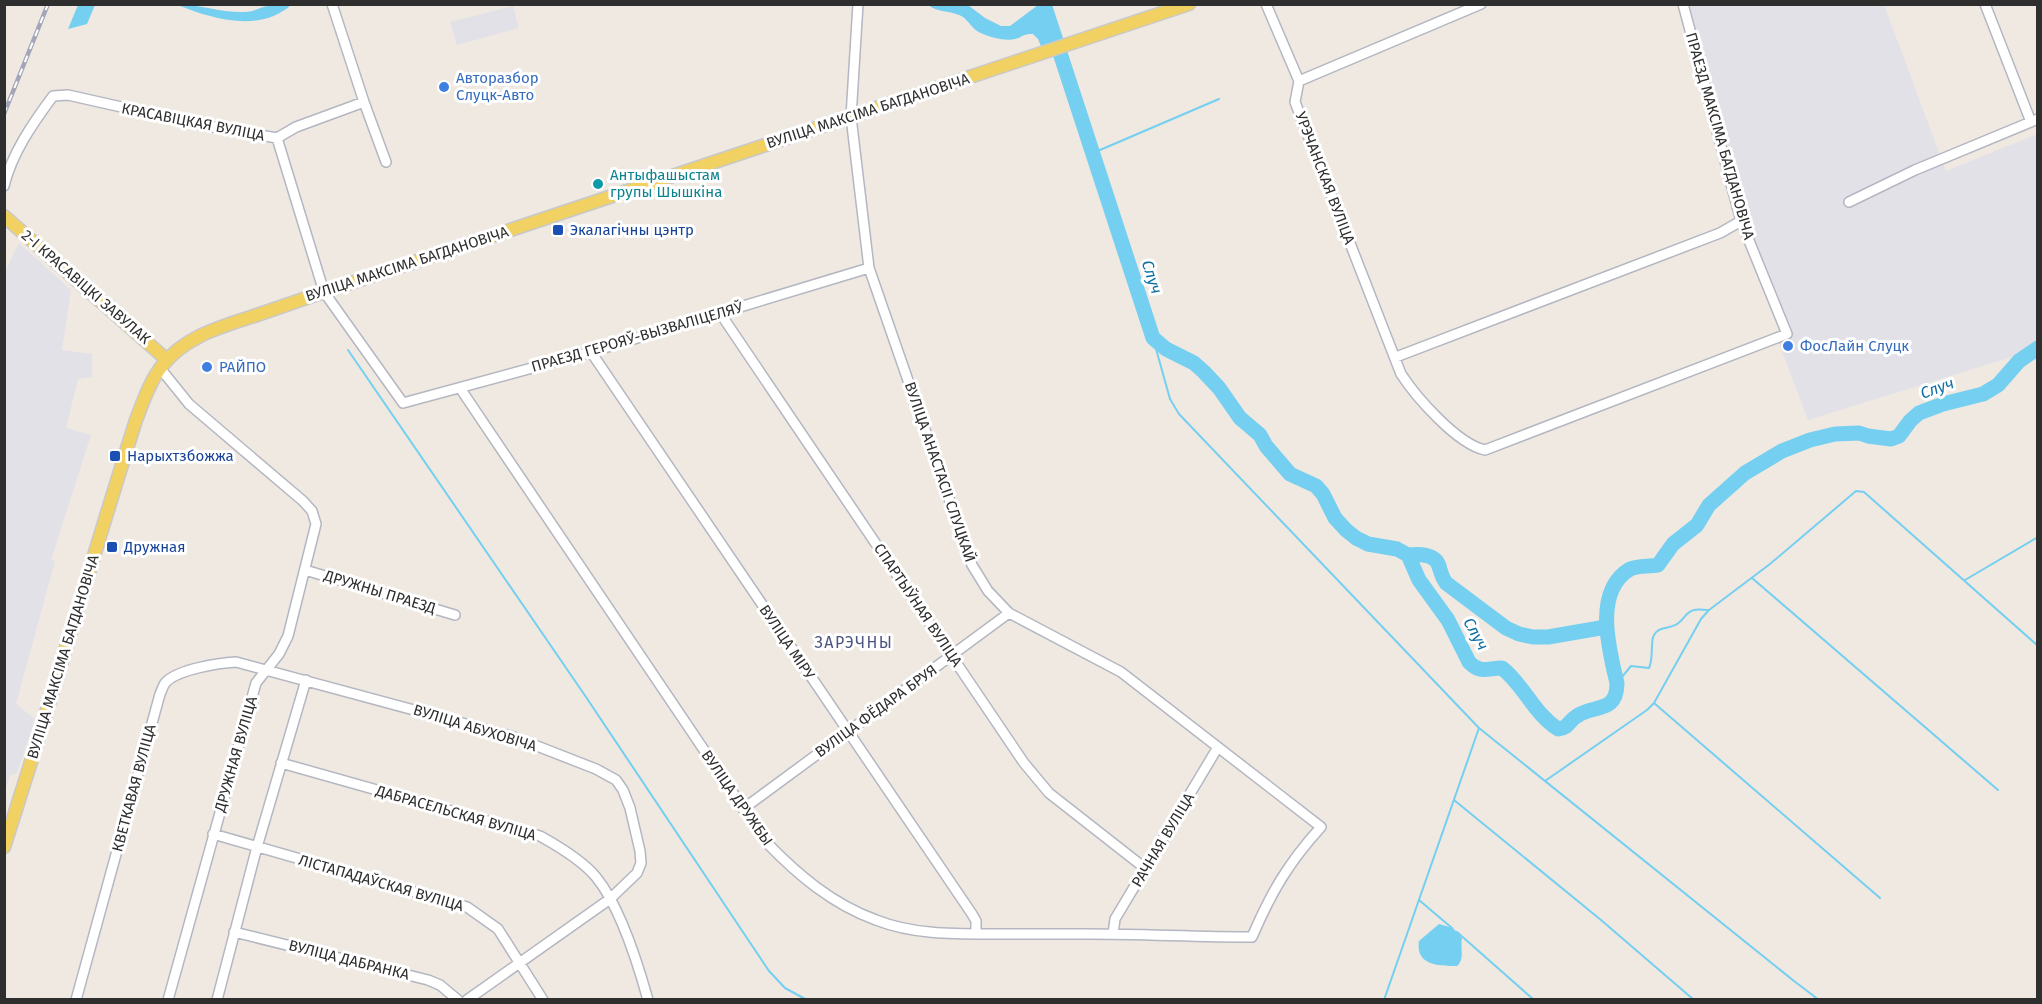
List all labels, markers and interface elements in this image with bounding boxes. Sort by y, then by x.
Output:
street label: ПРАЕЗД МАКСІМА БАГДАНОВІЧА [1682,31,1758,242]
place label: Авторазбор Слуцк-Авто [456,69,539,104]
street label: ВУЛІЦА МАКСІМА БАГДАНОВІЧА [764,69,972,152]
marker: Авторазбор Слуцк-Авто [437,80,451,94]
street label: КРАСАВІЦКАЯ ВУЛІЦА [120,99,267,145]
street label: УРЭЧАНСКАЯ ВУЛІЦА [1291,109,1359,247]
place label: Антыфашыстам групы Шышкіна [610,166,722,201]
marker: Антыфашыстам групы Шышкіна [591,177,605,191]
place label: Экалагічны цэнтр [570,221,694,239]
street label: ВУЛІЦА МАКСІМА БАГДАНОВІЧА [303,222,511,305]
marker: Экалагічны цэнтр [551,223,565,237]
street label: 2-І КРАСАВІЦКІ ЗАВУЛАК [18,226,154,348]
water label: Случ [1138,258,1166,296]
street label: ПРАЕЗД ГЕРОЯЎ-ВЫЗВАЛІЦЕЛЯЎ [529,298,746,376]
place label: ФосЛайн Слуцк [1800,337,1909,355]
marker: ФосЛайн Слуцк [1781,339,1795,353]
place label: РАЙПО [219,358,266,376]
marker: РАЙПО [200,360,214,374]
water label: Случ [1918,373,1956,403]
street label: ВУЛІЦА АНАСТАСІІ СЛУЦКАЙ [901,379,979,565]
place label: Нарыхтзбожжа [127,447,234,465]
marker: Нарыхтзбожжа [108,449,122,463]
place label: Дружная [123,538,186,556]
marker: Дружная [105,540,119,554]
street label: СПАРТЫЎНАЯ ВУЛІЦА [870,540,966,670]
street label: ВУЛІЦА МАКСІМА БАГДАНОВІЧА [23,552,103,761]
street label: ДРУЖНЫ ПРАЕЗД [321,566,438,618]
street label: ВУЛІЦА МІРУ [755,601,819,683]
water label: Случ [1459,614,1493,654]
district label: ЗАРЭЧНЫ [815,633,893,652]
street label: ВУЛІЦА ФЁДАРА БРУЯ [812,661,940,761]
street label: ДРУЖНАЯ ВУЛІЦА [211,694,261,815]
street label: ВУЛІЦА АБУХОВІЧА [411,701,539,755]
street label: КВЕТКАВАЯ ВУЛІЦА [108,722,160,854]
street label: ВУЛІЦА ДРУЖБЫ [697,747,777,849]
street label: ДАБРАСЕЛЬСКАЯ ВУЛІЦА [373,781,539,845]
street label: РАЧНАЯ ВУЛІЦА [1128,789,1198,890]
street label: ЛІСТАПАДАЎСКАЯ ВУЛІЦА [296,851,466,915]
street label: ВУЛІЦА ДАБРАНКА [287,936,412,984]

